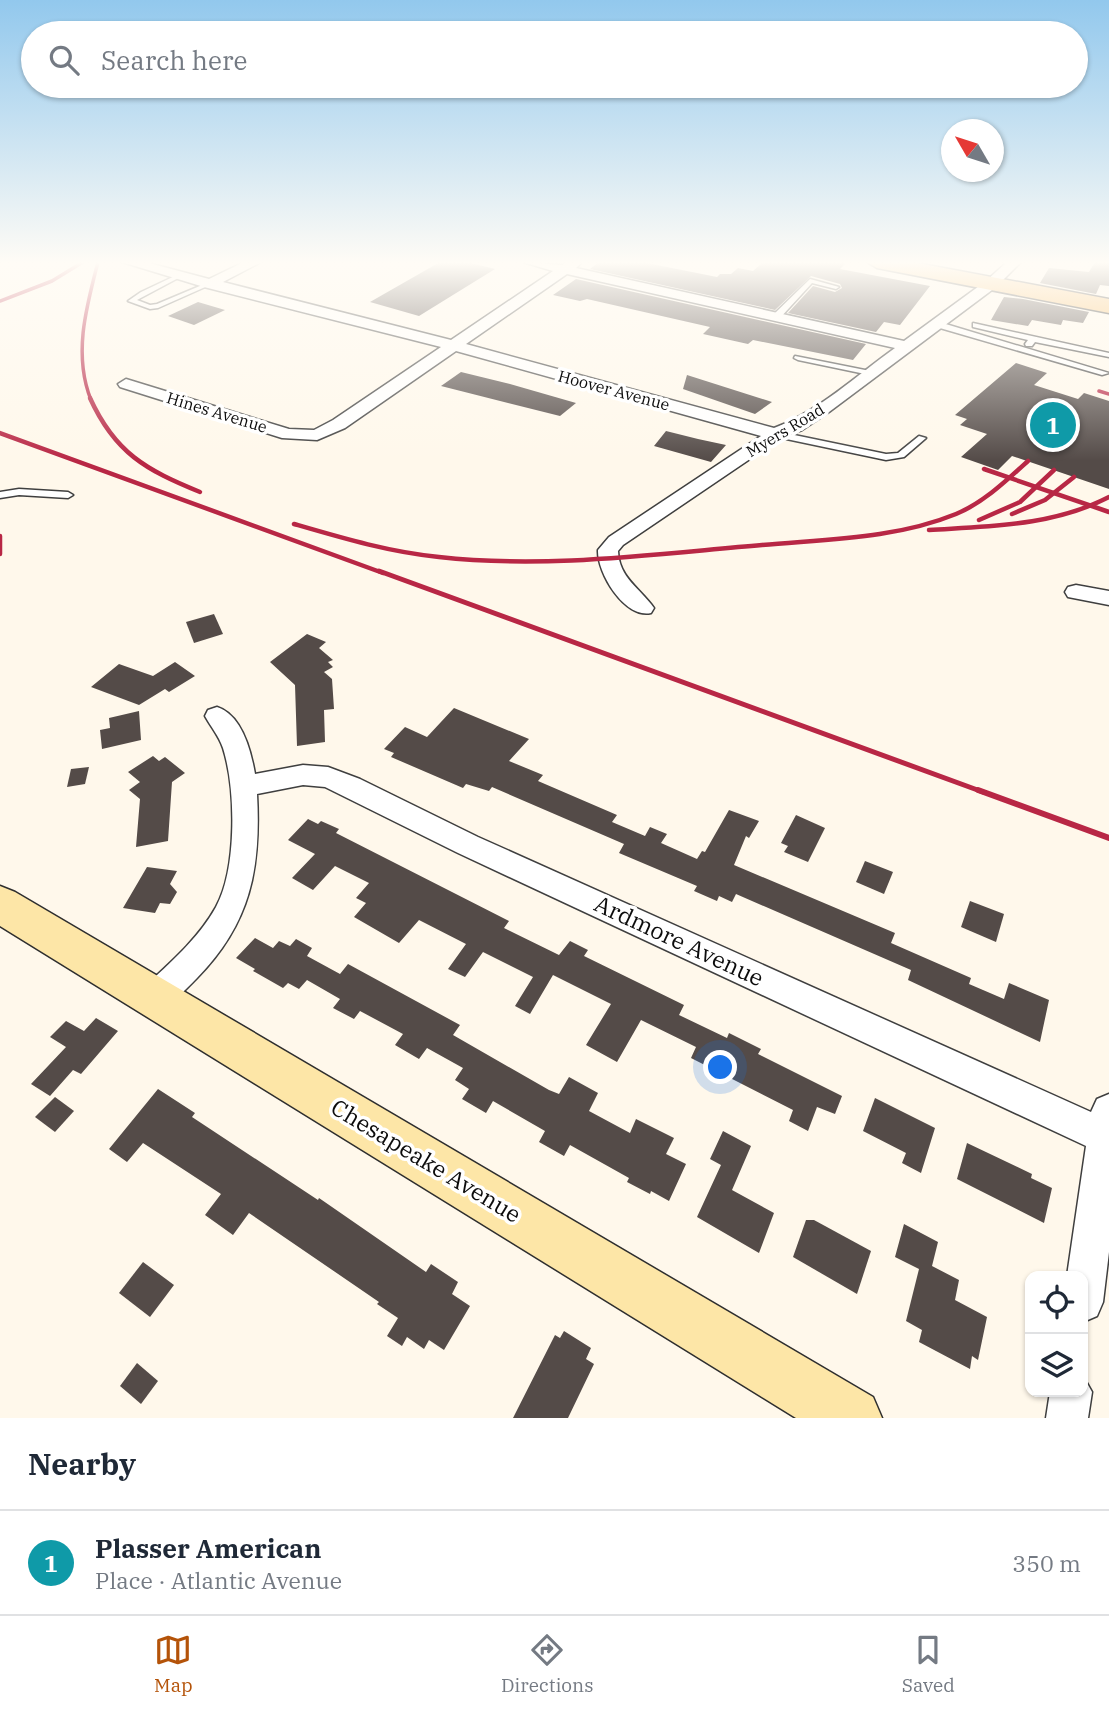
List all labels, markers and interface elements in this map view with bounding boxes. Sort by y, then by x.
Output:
search box [21,21,1088,98]
icon: search [45,41,83,79]
text: Search here [101,43,247,77]
north arrow [941,119,1004,182]
street label: Hoover Avenue [556,366,672,414]
street label: Hines Avenue [164,387,270,437]
street label: Myers Road [742,399,828,461]
pin: 1 [1030,399,1076,451]
street label: Ardmore Avenue [590,888,769,992]
your location [703,1050,737,1084]
street label: Chesapeake Avenue [326,1092,527,1229]
map controls [1025,1271,1088,1397]
button: locate [1025,1271,1088,1334]
button: layers [1025,1334,1088,1397]
text: Nearby [28,1444,136,1483]
text: Plasser American [95,1531,321,1565]
text: 1 [44,1548,58,1578]
text: 350 m [1012,1548,1081,1578]
text: Place · Atlantic Avenue [95,1565,342,1595]
tab: Map [154,1631,193,1697]
tab: Directions [501,1631,594,1697]
tab: Saved [902,1631,955,1697]

